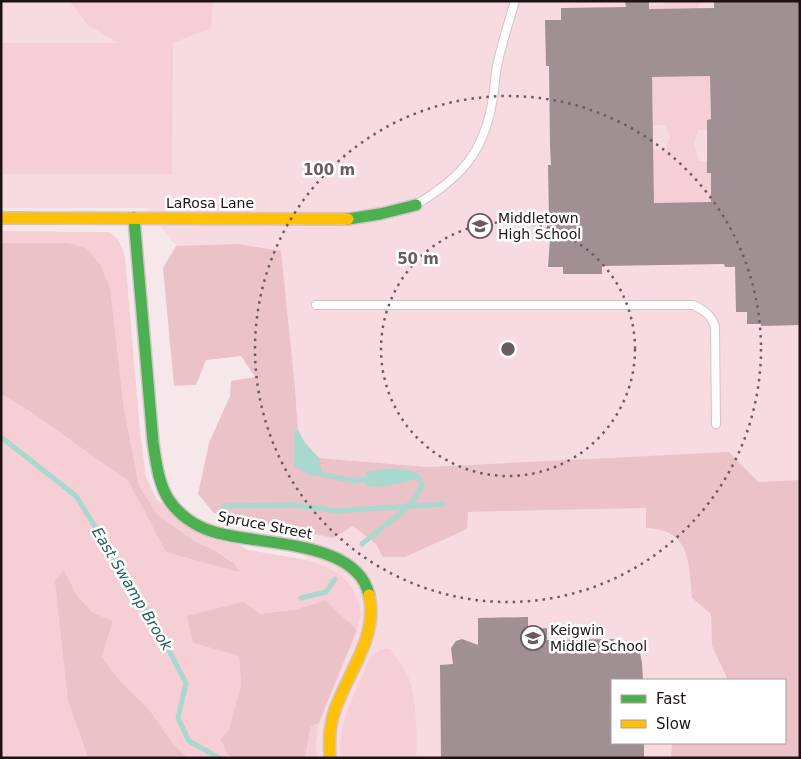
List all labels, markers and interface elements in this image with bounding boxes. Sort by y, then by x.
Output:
text: 100 m [303,161,355,179]
street label: LaRosa Lane [166,195,254,211]
place label: Middletown High School [498,210,581,242]
school or university icon: Middletown High School [467,213,493,239]
text: 50 m [397,250,439,268]
centre of rings [499,340,517,358]
street label: Spruce Street [217,508,314,542]
water label: East Swamp Brook [88,524,177,655]
place label: Keigwin Middle School [550,622,647,654]
school or university icon: Keigwin Middle School [520,625,546,651]
legend [611,679,786,744]
text: Fast [656,690,686,708]
text: Slow [656,715,691,733]

